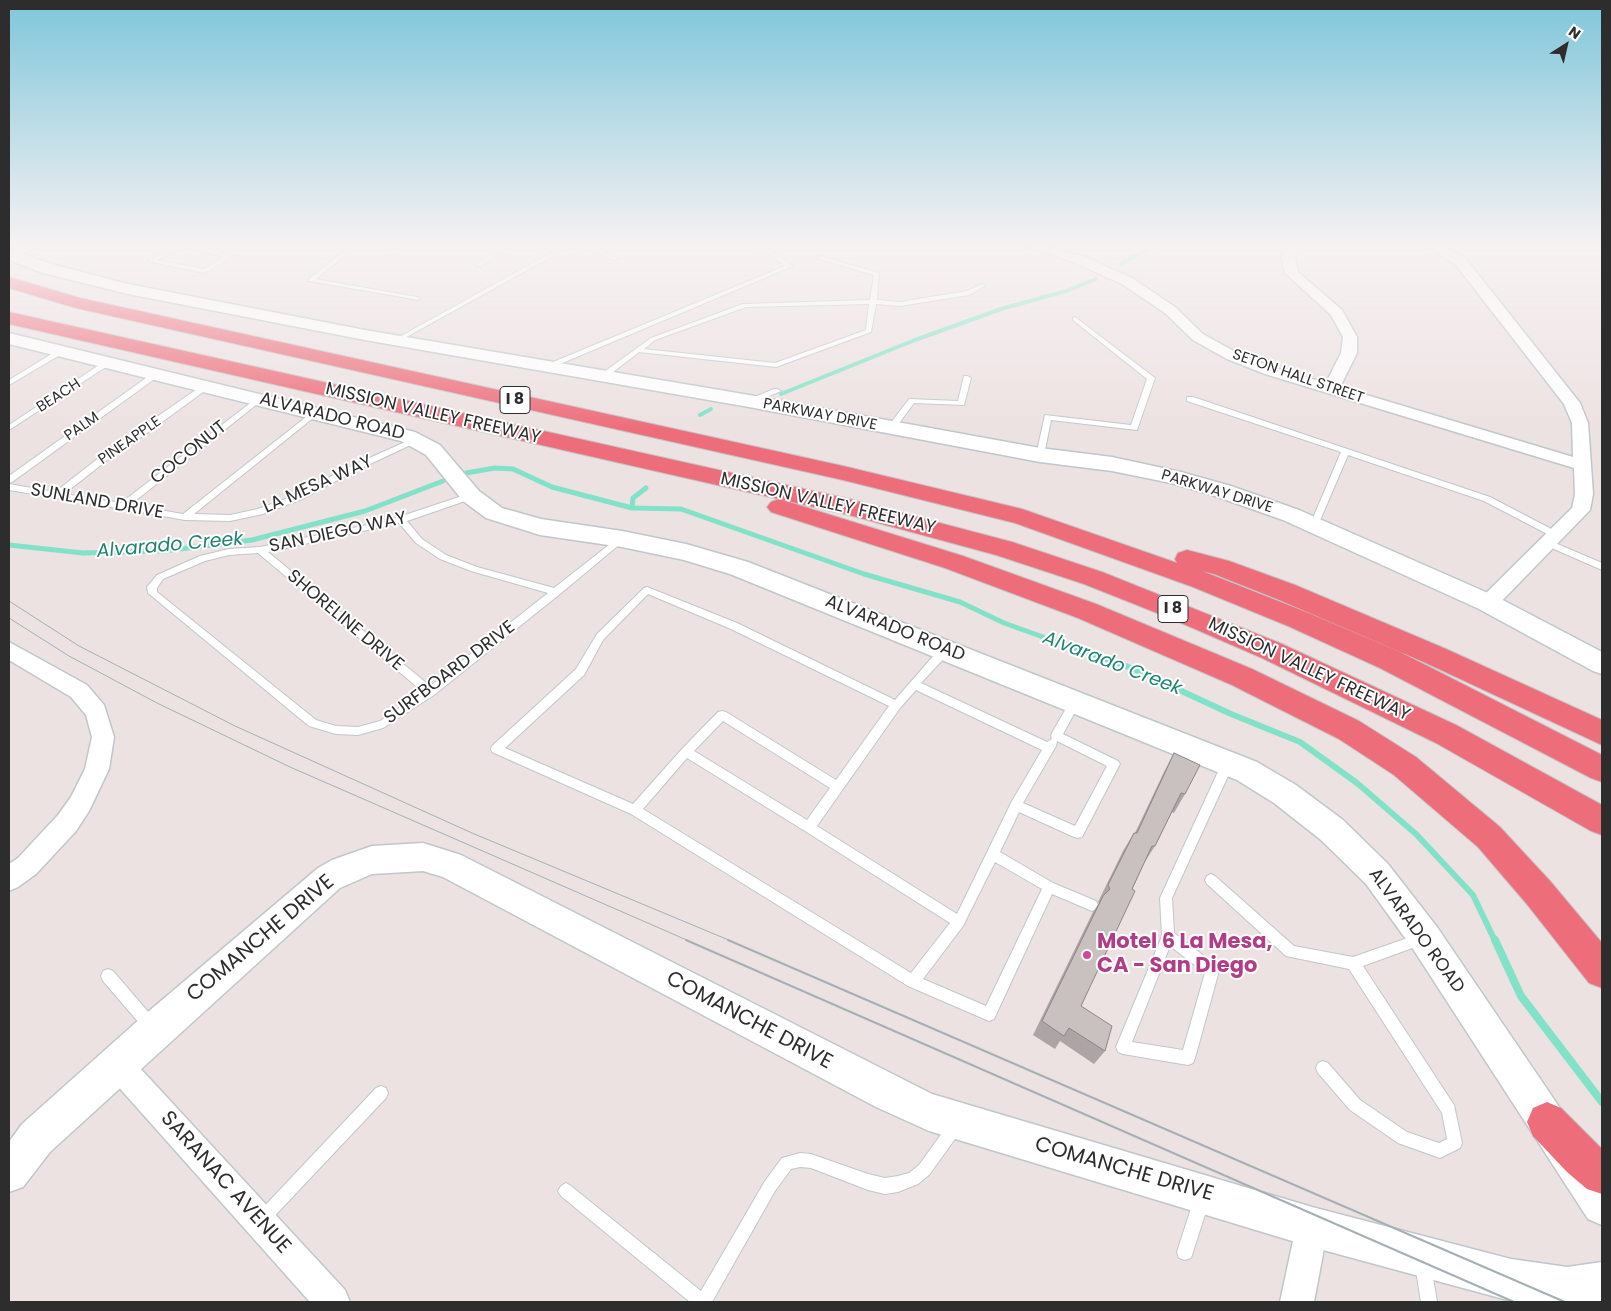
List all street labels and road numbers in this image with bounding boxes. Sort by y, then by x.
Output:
street label: SETON HALL STREET [1230,346,1366,408]
street label: BEACH [34,375,84,417]
street label: MISSION VALLEY FREEWAY [323,379,543,449]
road number: I 8 [500,386,530,414]
street label: ALVARADO ROAD [257,389,407,445]
street label: PARKWAY DRIVE [762,395,878,435]
street label: PALM [61,409,103,445]
street label: PINEAPPLE [95,413,165,469]
street label: COCONUT [147,417,231,489]
street label: LA MESA WAY [260,451,376,519]
street label: PARKWAY DRIVE [1159,466,1275,518]
street label: MISSION VALLEY FREEWAY [718,469,938,539]
street label: SUNLAND DRIVE [29,480,165,524]
street label: SAN DIEGO WAY [267,508,409,558]
street label: SHORELINE DRIVE [282,566,408,676]
street label: ALVARADO ROAD [822,591,968,667]
road number: I 8 [1158,596,1188,622]
street label: MISSION VALLEY FREEWAY [1205,614,1413,726]
street label: SURFBOARD DRIVE [380,617,520,729]
street label: ALVARADO ROAD [1363,864,1469,998]
street label: COMANCHE DRIVE [182,870,340,1008]
street label: COMANCHE DRIVE [662,967,836,1075]
street label: SARANAC AVENUE [154,1107,296,1259]
street label: COMANCHE DRIVE [1032,1132,1216,1208]

